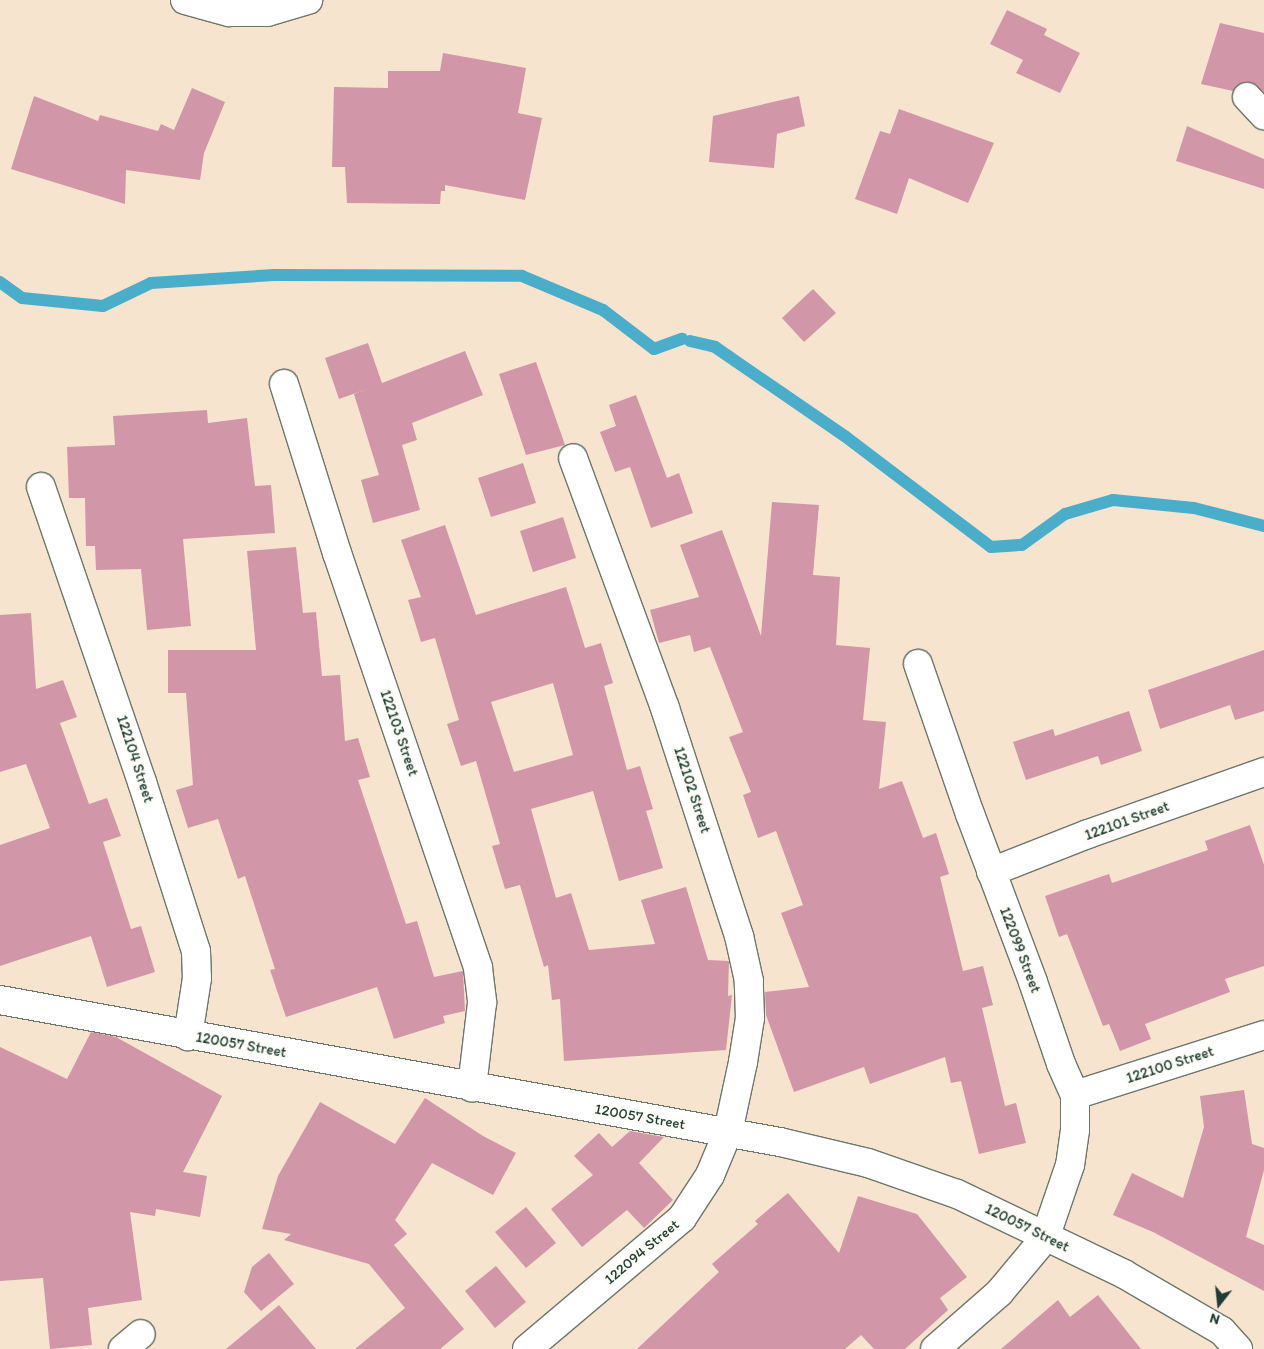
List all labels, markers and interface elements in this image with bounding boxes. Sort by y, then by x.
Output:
street label: 122103 Street [376,687,422,779]
street label: 122104 Street [112,713,158,805]
street label: 122102 Street [670,744,714,836]
street label: 122101 Street [1082,797,1172,845]
street label: 122099 Street [995,904,1045,996]
street label: 120057 Street [194,1028,288,1062]
street label: 122100 Street [1124,1042,1216,1088]
street label: 120057 Street [593,1100,687,1134]
street label: 120057 Street [982,1200,1072,1256]
street label: 122094 Street [601,1216,683,1288]
north arrow [1194,1279,1244,1329]
text: N [1208,1309,1222,1328]

